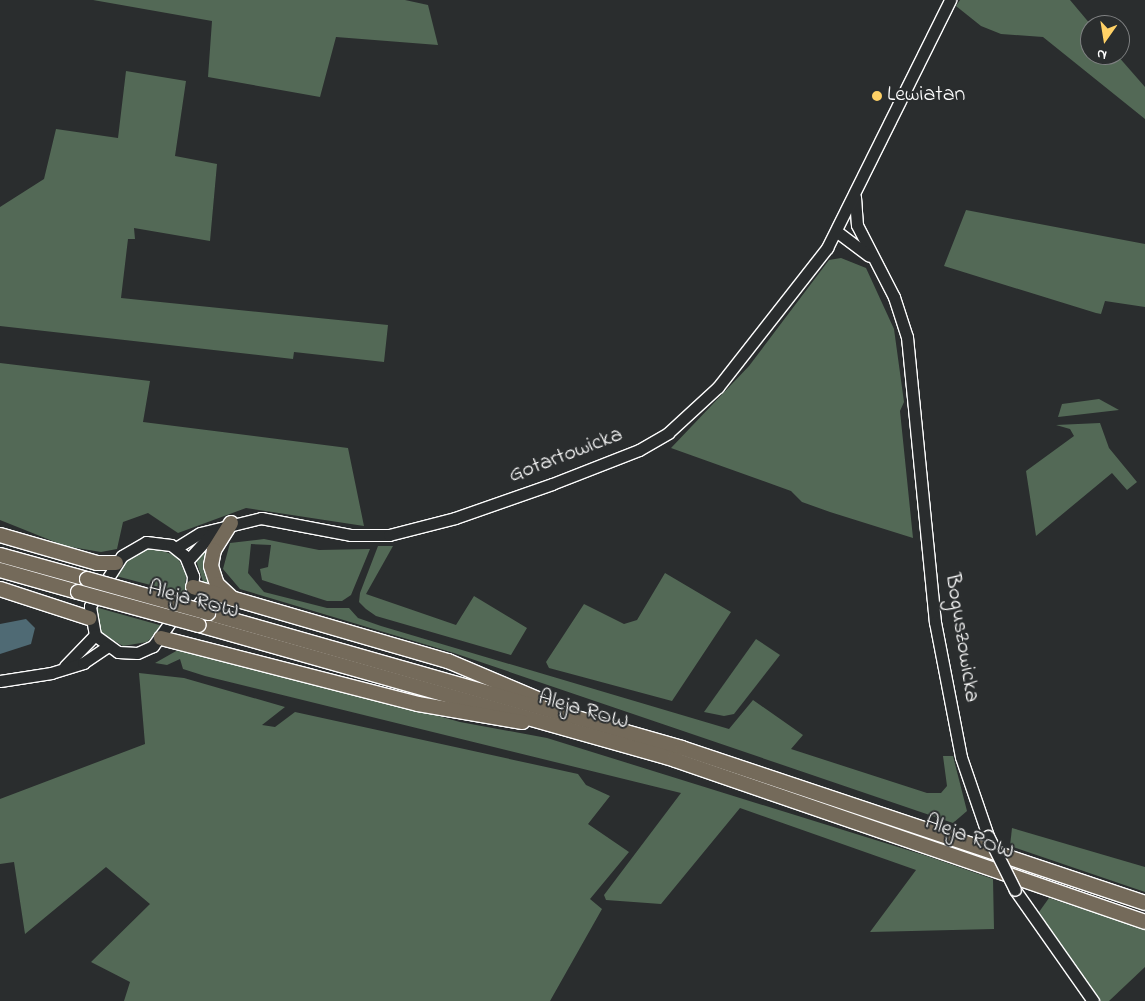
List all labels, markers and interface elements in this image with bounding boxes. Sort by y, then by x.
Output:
north arrow [1080,15,1130,65]
text: N [1095,43,1109,65]
place label: Lewiatan [887,83,965,109]
marker: Lewiatan [871,90,883,102]
street label: Gotartowicka [505,422,627,490]
street label: Boguszowicka [938,572,984,704]
street label: Aleja ROW [145,576,241,626]
street label: Aleja ROW [535,686,631,736]
street label: Aleja ROW [921,810,1017,866]

